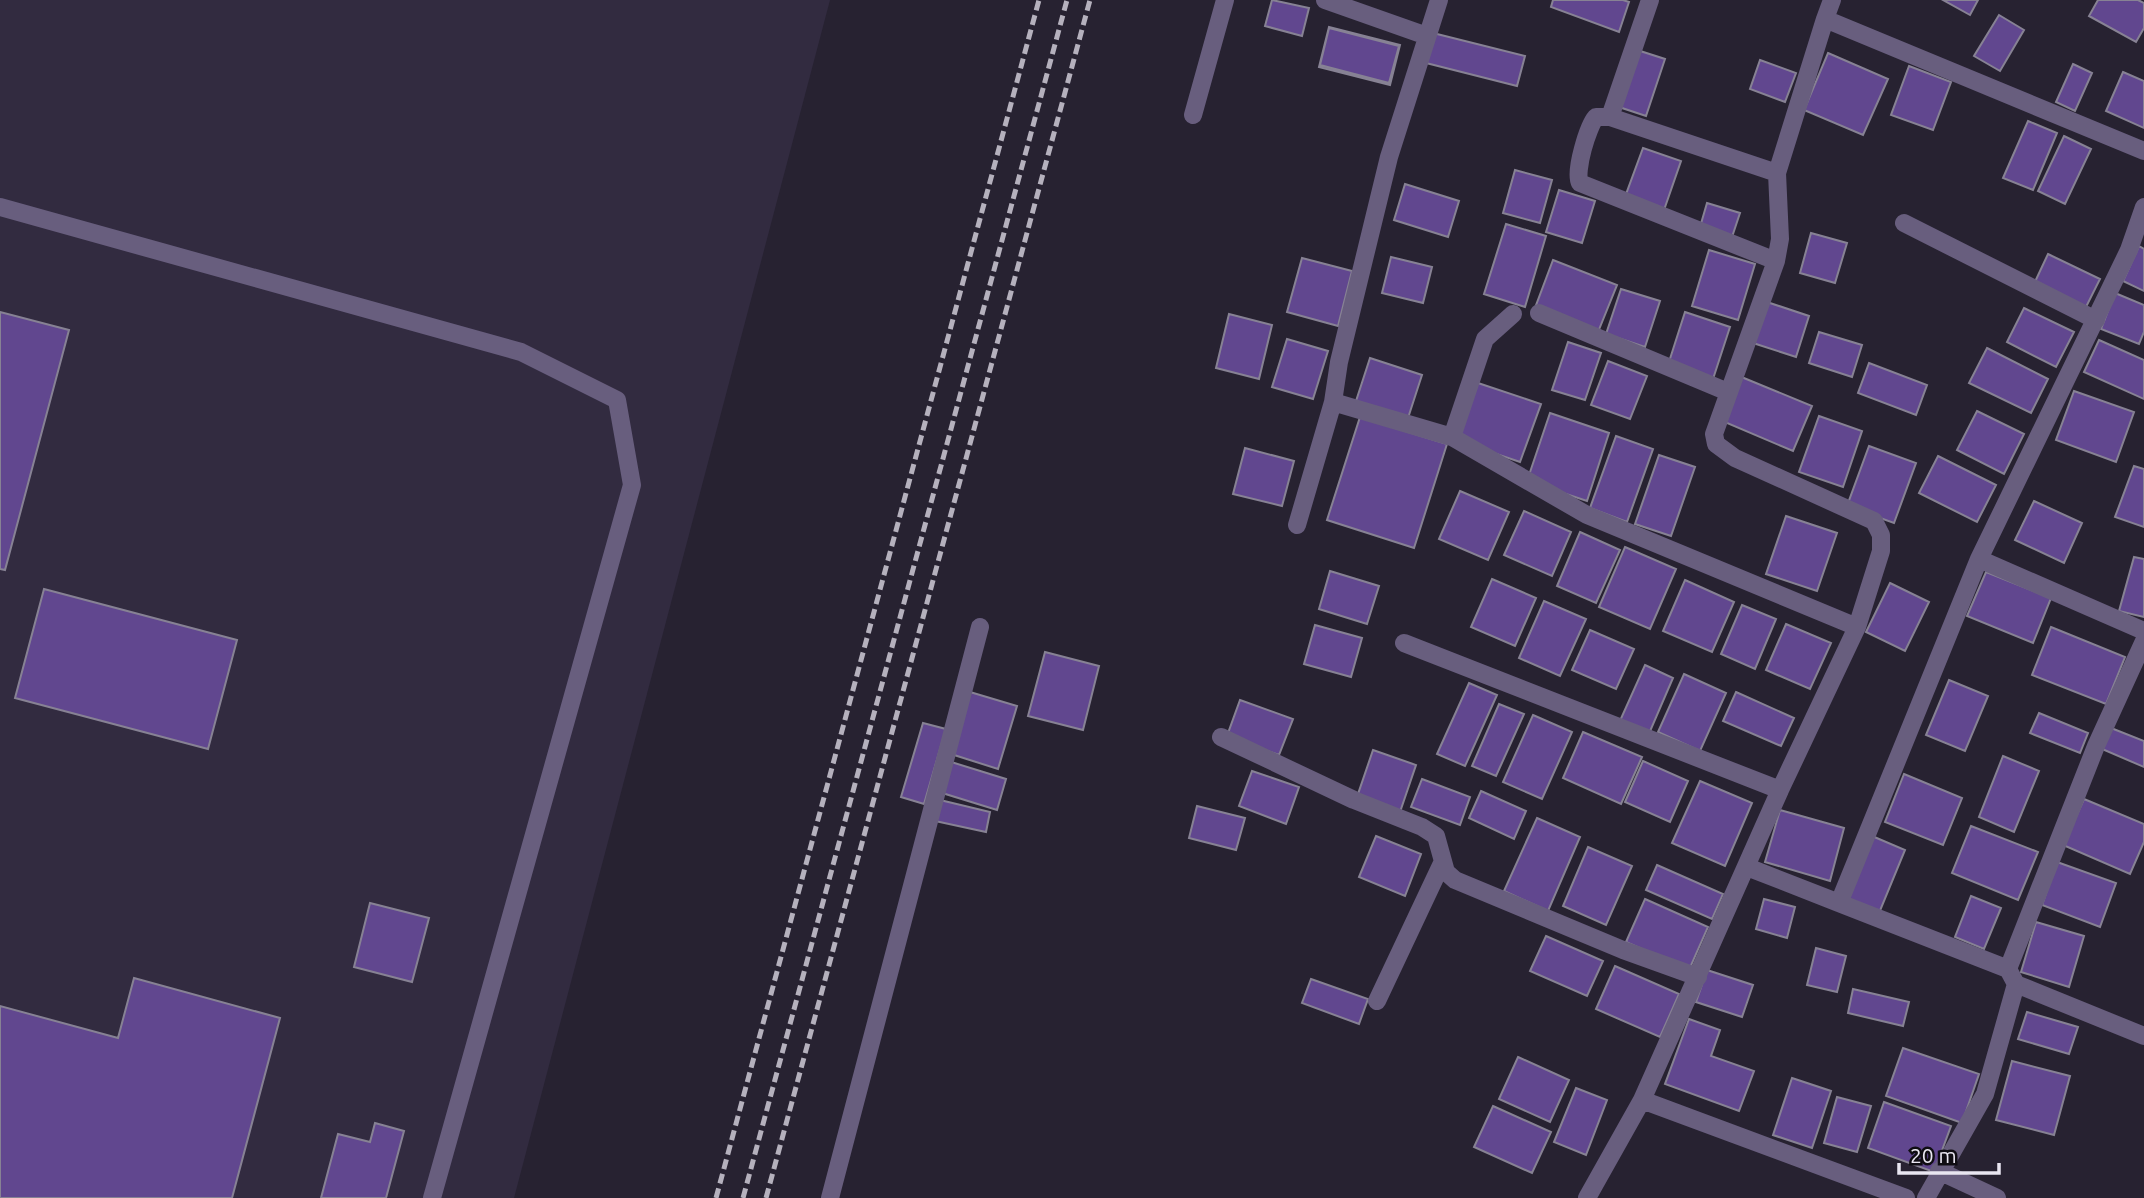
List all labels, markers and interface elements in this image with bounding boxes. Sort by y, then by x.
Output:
scale bar [1899,1132,1999,1176]
text: 20 m [1910,1143,1957,1167]

